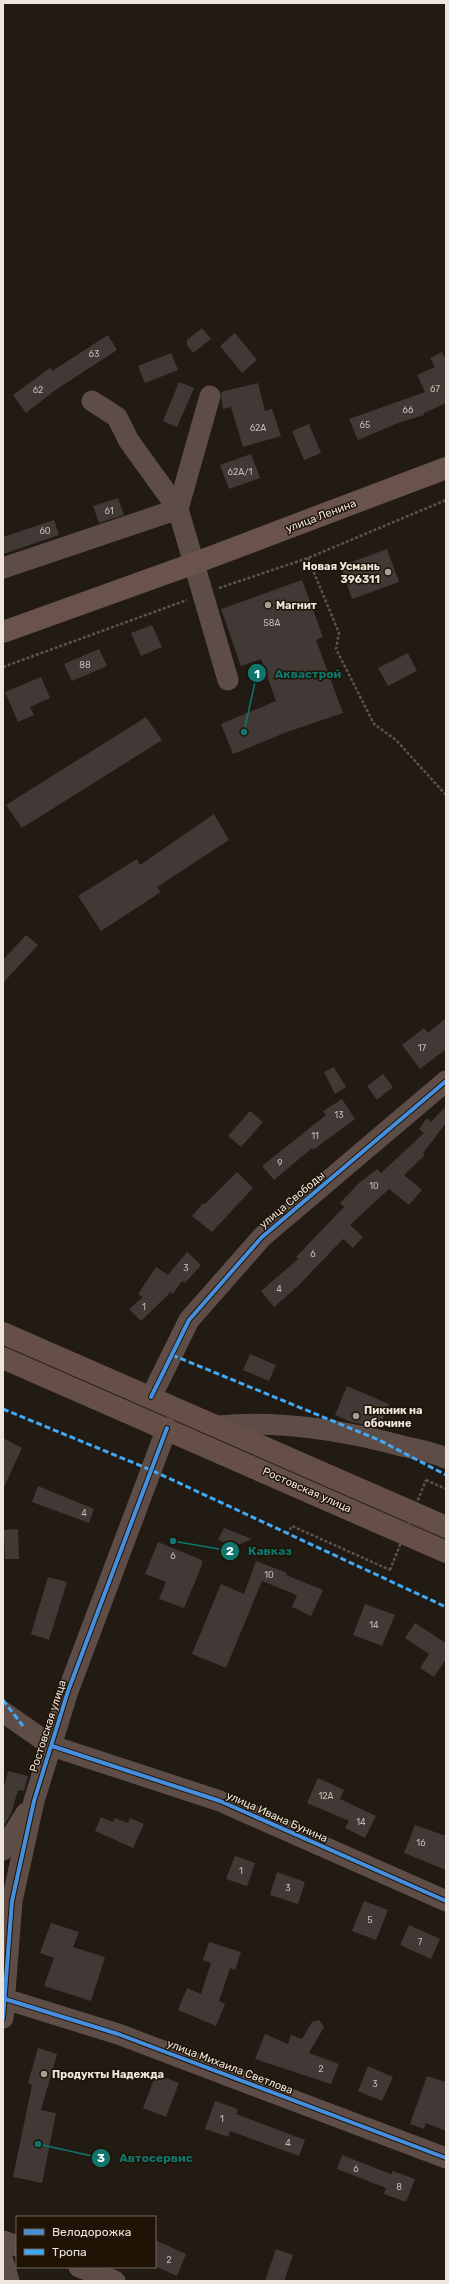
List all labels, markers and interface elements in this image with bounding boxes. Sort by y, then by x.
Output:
house number: 63 [89,349,99,359]
house number: 67 [430,384,440,394]
house number: 62 [33,385,43,395]
house number: 66 [403,405,414,415]
house number: 65 [360,420,370,430]
house number: 62А [250,423,266,433]
house number: 62А/1 [228,467,253,477]
street label: улица Ленина [284,497,358,535]
house number: 61 [104,506,114,516]
house number: 60 [39,526,51,536]
place label: Новая Усмань 396311 [303,560,380,586]
marker: Новая Усмань 396311 [383,567,393,577]
place label: Магнит [276,599,317,612]
marker: Магнит [263,600,273,610]
house number: 58А [263,618,281,628]
house number: 88 [79,660,91,670]
callout: Аквастрой [247,661,349,685]
text: 1 [254,667,260,681]
text: Аквастрой [275,667,342,681]
house number: 17 [418,1043,427,1053]
house number: 13 [334,1110,344,1120]
house number: 11 [311,1131,319,1141]
house number: 9 [277,1158,283,1168]
street label: улица Свободы [257,1169,327,1231]
house number: 10 [369,1181,379,1191]
house number: 6 [310,1249,316,1259]
house number: 3 [183,1263,189,1273]
house number: 4 [276,1284,282,1294]
house number: 1 [142,1302,146,1312]
place label: Пикник на обочине [364,1404,422,1430]
marker: Пикник на обочине [351,1411,361,1421]
street label: Ростовская улица [261,1465,353,1515]
house number: 4 [81,1508,87,1518]
callout: Кавказ [220,1539,300,1563]
text: 2 [226,1544,234,1558]
text: Кавказ [248,1544,292,1558]
house number: 6 [170,1551,176,1561]
house number: 10 [264,1570,274,1580]
house number: 14 [369,1620,379,1630]
street label: Ростовская улица [27,1678,69,1774]
street label: улица Ивана Бунина [224,1789,330,1845]
house number: 12А [318,1791,334,1801]
house number: 14 [356,1817,366,1827]
house number: 16 [416,1838,426,1848]
house number: 1 [239,1866,243,1876]
house number: 3 [285,1883,291,1893]
house number: 5 [367,1915,373,1925]
house number: 7 [418,1937,423,1947]
street label: улица Михаила Светлова [165,2037,295,2097]
house number: 2 [318,2064,324,2074]
place label: Продукты Надежда [52,2068,164,2081]
marker: Продукты Надежда [39,2069,49,2079]
house number: 3 [372,2079,378,2089]
house number: 1 [220,2114,224,2124]
house number: 4 [285,2138,291,2148]
callout: Автосервис [91,2146,201,2170]
text: 3 [97,2151,105,2165]
text: Автосервис [119,2151,193,2165]
house number: 6 [353,2164,359,2174]
house number: 8 [396,2182,402,2192]
legend [16,2216,156,2268]
text: Велодорожка [52,2225,131,2239]
text: Тропа [52,2245,87,2259]
house number: 2 [166,2255,172,2265]

